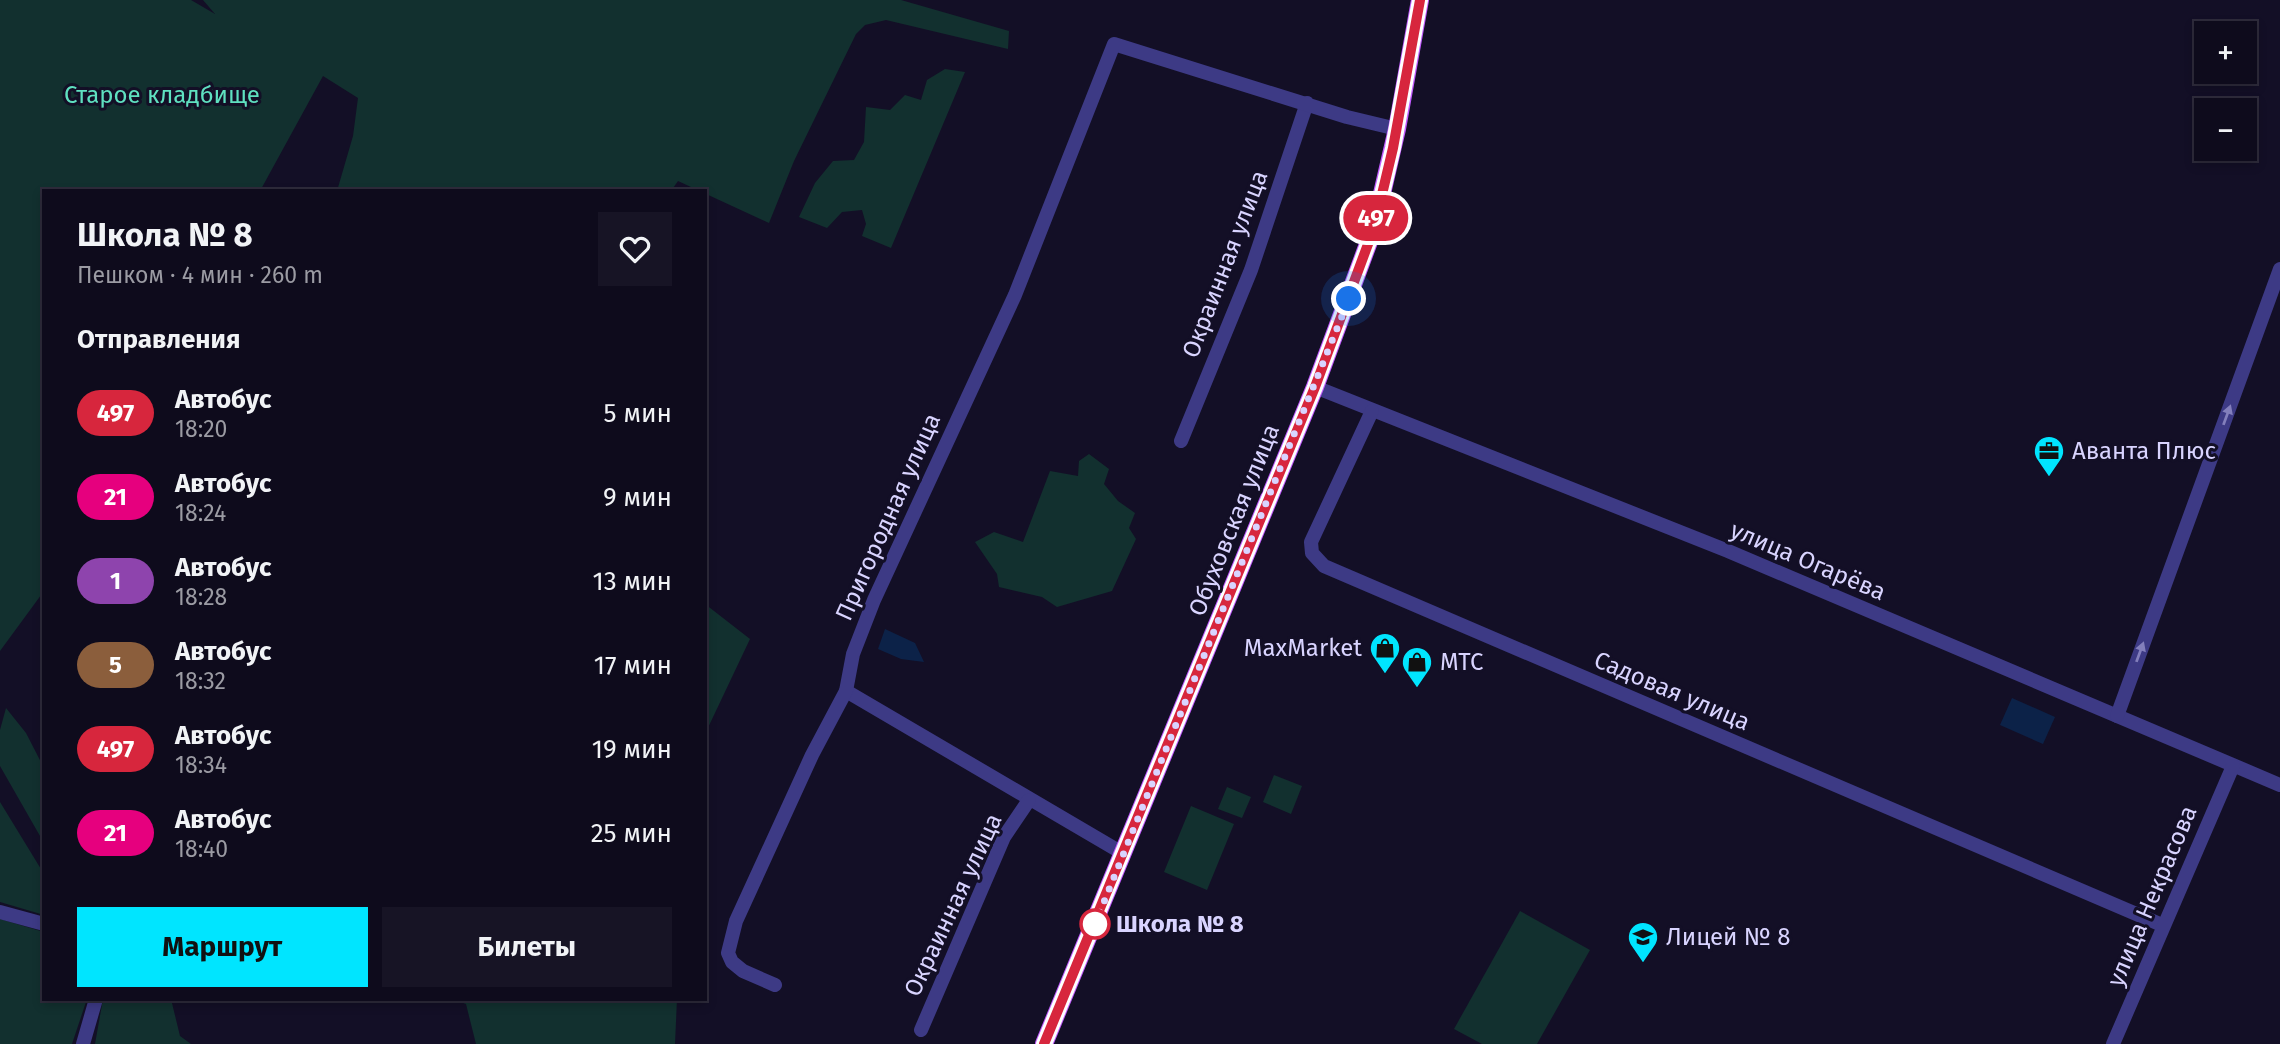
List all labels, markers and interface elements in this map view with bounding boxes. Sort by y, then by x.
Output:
map controls [2194,21,2257,161]
button: + [2194,21,2257,84]
park label: Старое кладбище [64,81,260,109]
button: − [2194,98,2257,161]
street label: Окраинная улица [1176,166,1274,362]
line badge: 497 [1336,195,1416,241]
text: 497 [1357,204,1395,232]
button: heart [598,212,672,286]
text: Школа № 8 [77,215,253,255]
text: Пешком · 4 мин · 260 m [77,261,323,289]
your location [1331,281,1366,316]
text: Отправления [77,324,240,355]
text: Автобус [175,384,272,415]
text: 5 мин [604,398,672,429]
text: 497 [97,399,134,427]
one-way arrow [2221,405,2232,426]
street label: Пригородная улица [830,409,946,625]
text: 18:20 [175,415,227,443]
street label: Обуховская улица [1183,420,1285,620]
office icon: Аванта Плюс [2032,434,2066,478]
place label: Аванта Плюс [2072,437,2216,465]
text: Автобус [175,468,272,499]
text: 9 мин [603,482,672,513]
text: 21 [104,483,127,511]
text: 18:24 [175,499,226,527]
street label: улица Огарёва [1726,516,1890,606]
text: Автобус [175,552,272,583]
text: 13 мин [592,566,672,597]
text: 1 [110,567,121,595]
text: 18:28 [175,583,227,611]
shop icon: MaxMarket [1368,631,1402,675]
place label: MaxMarket [1244,634,1362,662]
text: Автобус [175,636,272,667]
one-way arrow [2135,642,2146,663]
shop icon: МТС [1400,645,1434,689]
street label: Садовая улица [1590,646,1754,736]
place label: МТС [1440,648,1483,676]
text: 17 мин [594,650,672,681]
text: 5 [109,651,122,679]
text: 18:32 [175,667,226,695]
text: Автобус [175,720,272,751]
text: 19 мин [592,734,672,765]
text: 497 [97,735,134,763]
text: 18:34 [175,751,227,779]
street label: улица Некрасова [2101,801,2203,991]
text: Автобус [175,804,272,835]
street label: Окраинная улица [898,809,1008,1001]
text: 25 мин [591,818,672,849]
text: 21 [104,819,127,847]
text: 18:40 [175,835,228,863]
button: Маршрут [77,907,368,987]
button: Билеты [382,907,672,987]
marker: Школа № 8 [1080,909,1110,939]
place label: Школа № 8 [1116,910,1244,938]
school or university icon: Лицей № 8 [1626,920,1660,964]
place label: Лицей № 8 [1666,923,1790,951]

